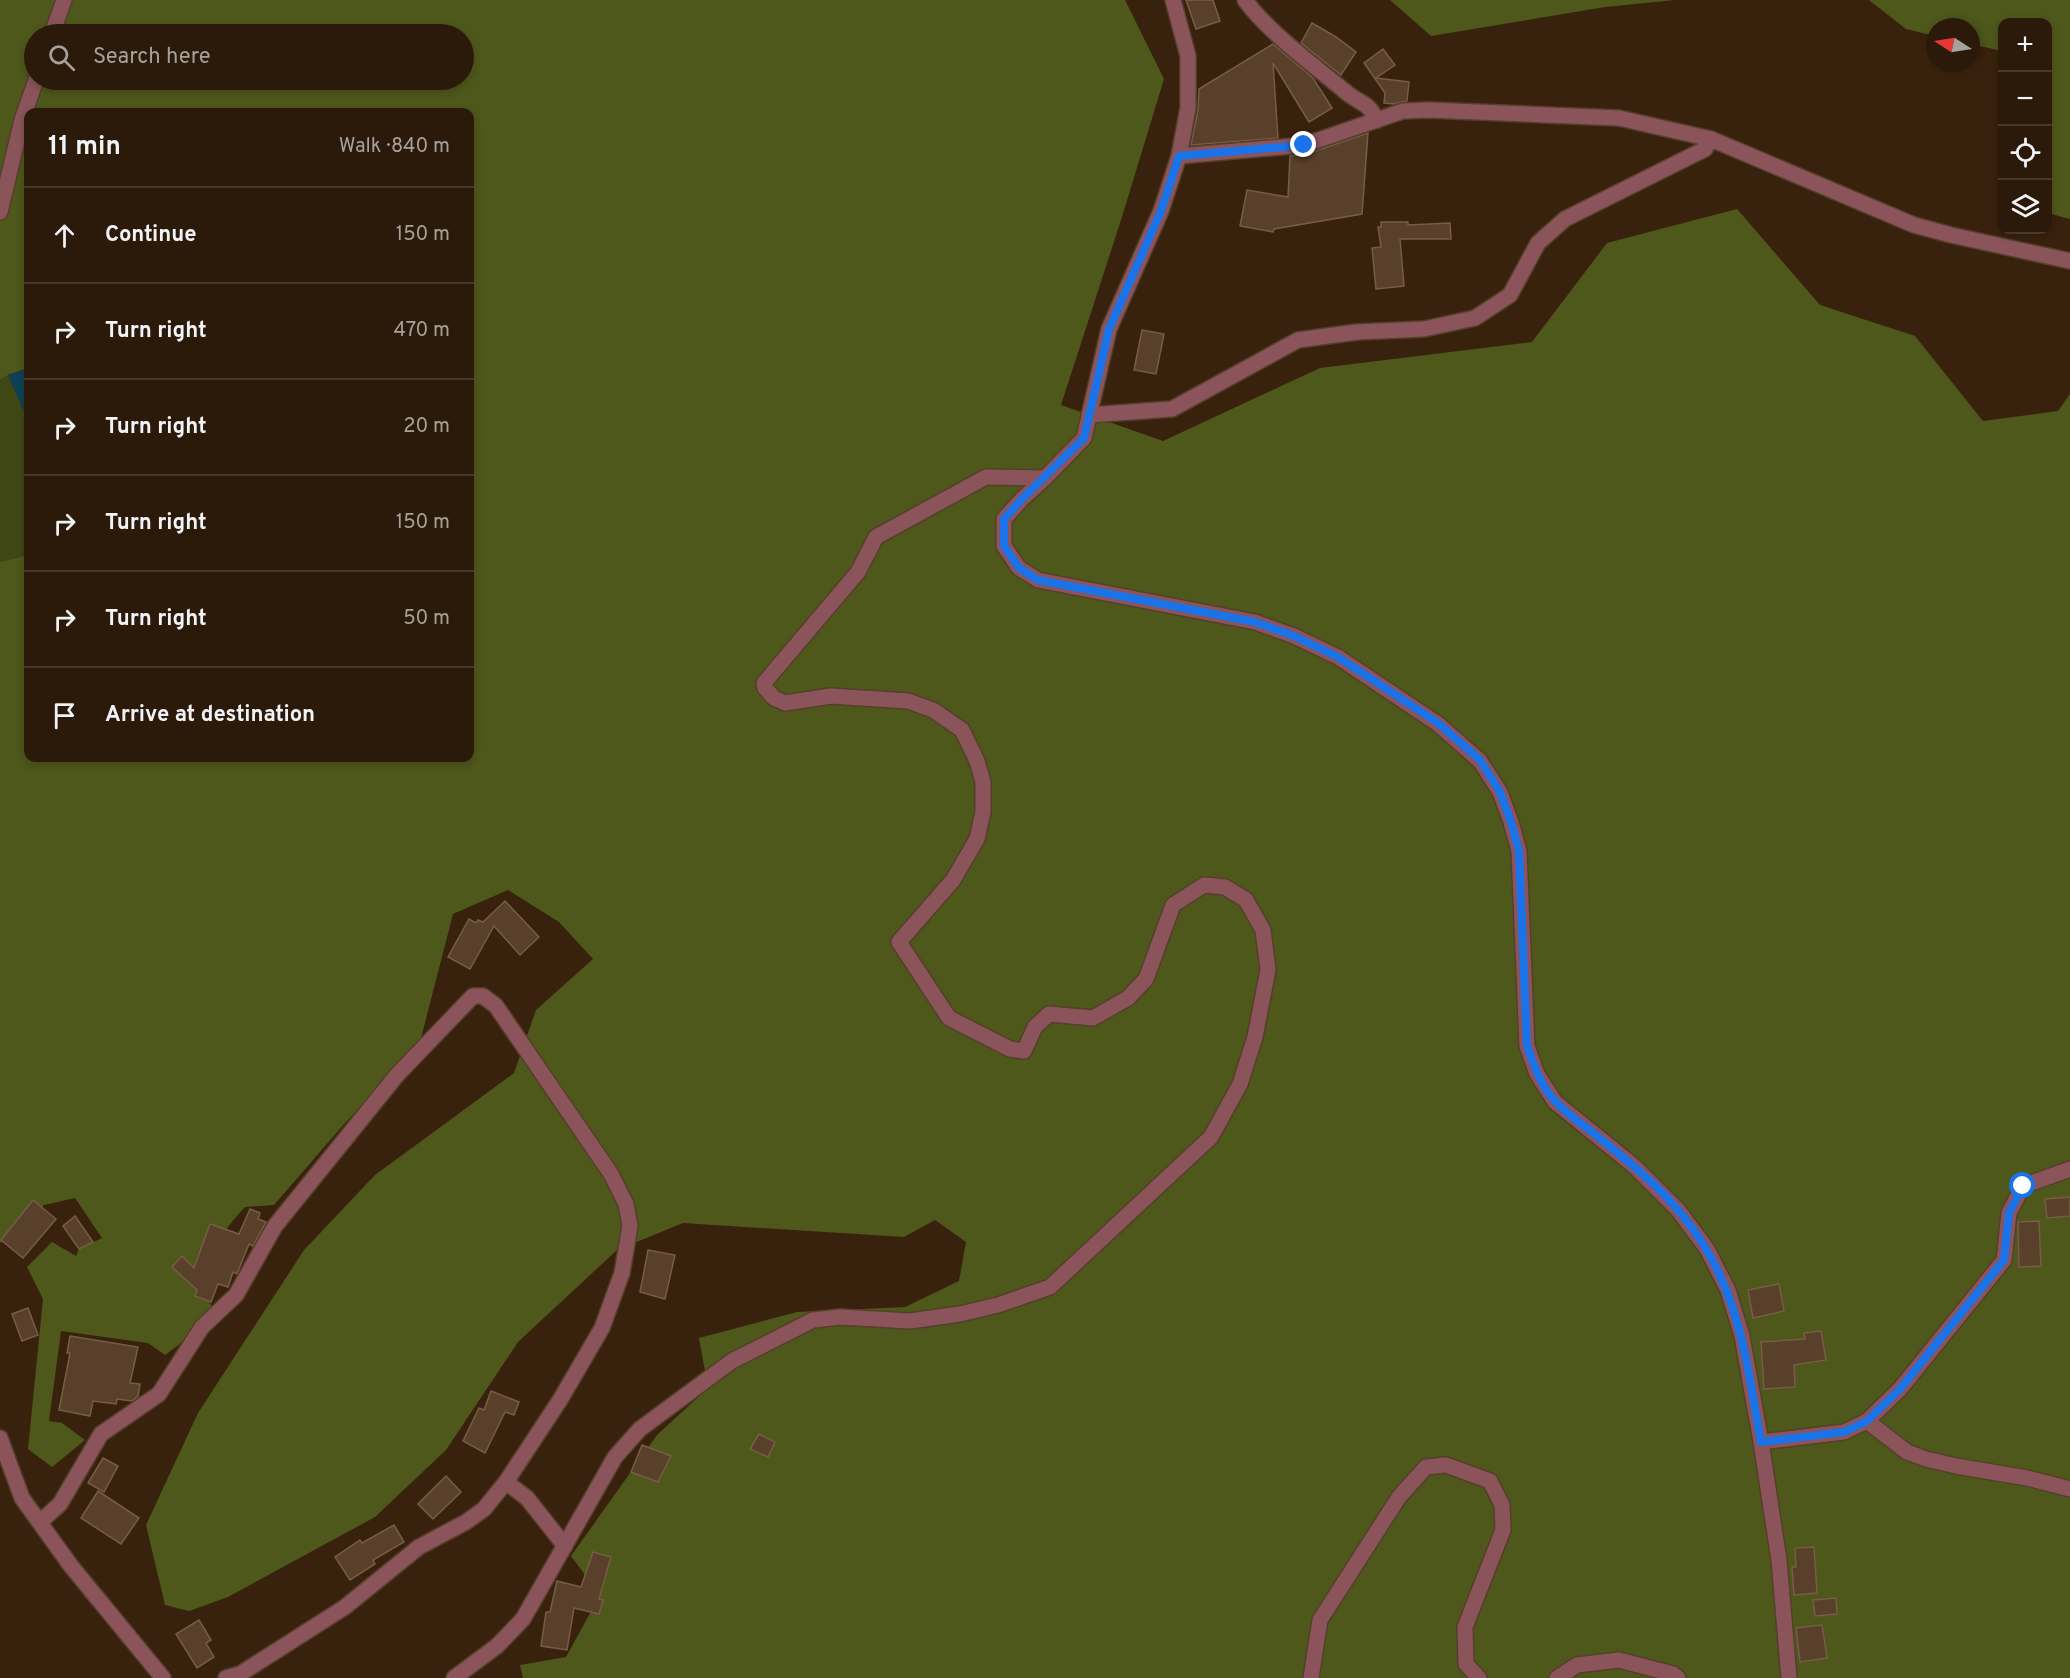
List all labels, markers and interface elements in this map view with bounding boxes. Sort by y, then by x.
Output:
north arrow [1926,18,1980,72]
map controls [1998,18,2052,234]
button: + [1998,18,2052,72]
search box [24,24,474,90]
icon: search [45,41,78,74]
text: Search here [93,44,211,71]
button: − [1998,72,2052,126]
button: locate [1998,126,2052,180]
text: 11 min [48,131,121,164]
route end [1290,131,1316,157]
text: Walk · 840 m [339,134,450,160]
button: layers [1998,180,2052,234]
icon: ahead [48,219,81,252]
text: Continue [105,222,196,249]
text: 150 m [396,222,450,248]
icon: right [48,315,81,348]
text: Turn right [105,318,207,345]
text: 470 m [393,318,450,344]
icon: right [48,411,81,444]
text: Turn right [105,414,207,441]
text: 20 m [403,414,450,440]
icon: right [48,507,81,540]
text: Turn right [105,510,207,537]
text: 150 m [396,510,450,536]
icon: right [48,603,81,636]
text: Turn right [105,606,207,633]
text: 50 m [403,606,450,632]
icon: arrive [48,699,81,732]
text: Arrive at destination [105,702,315,729]
route start [2009,1172,2035,1198]

